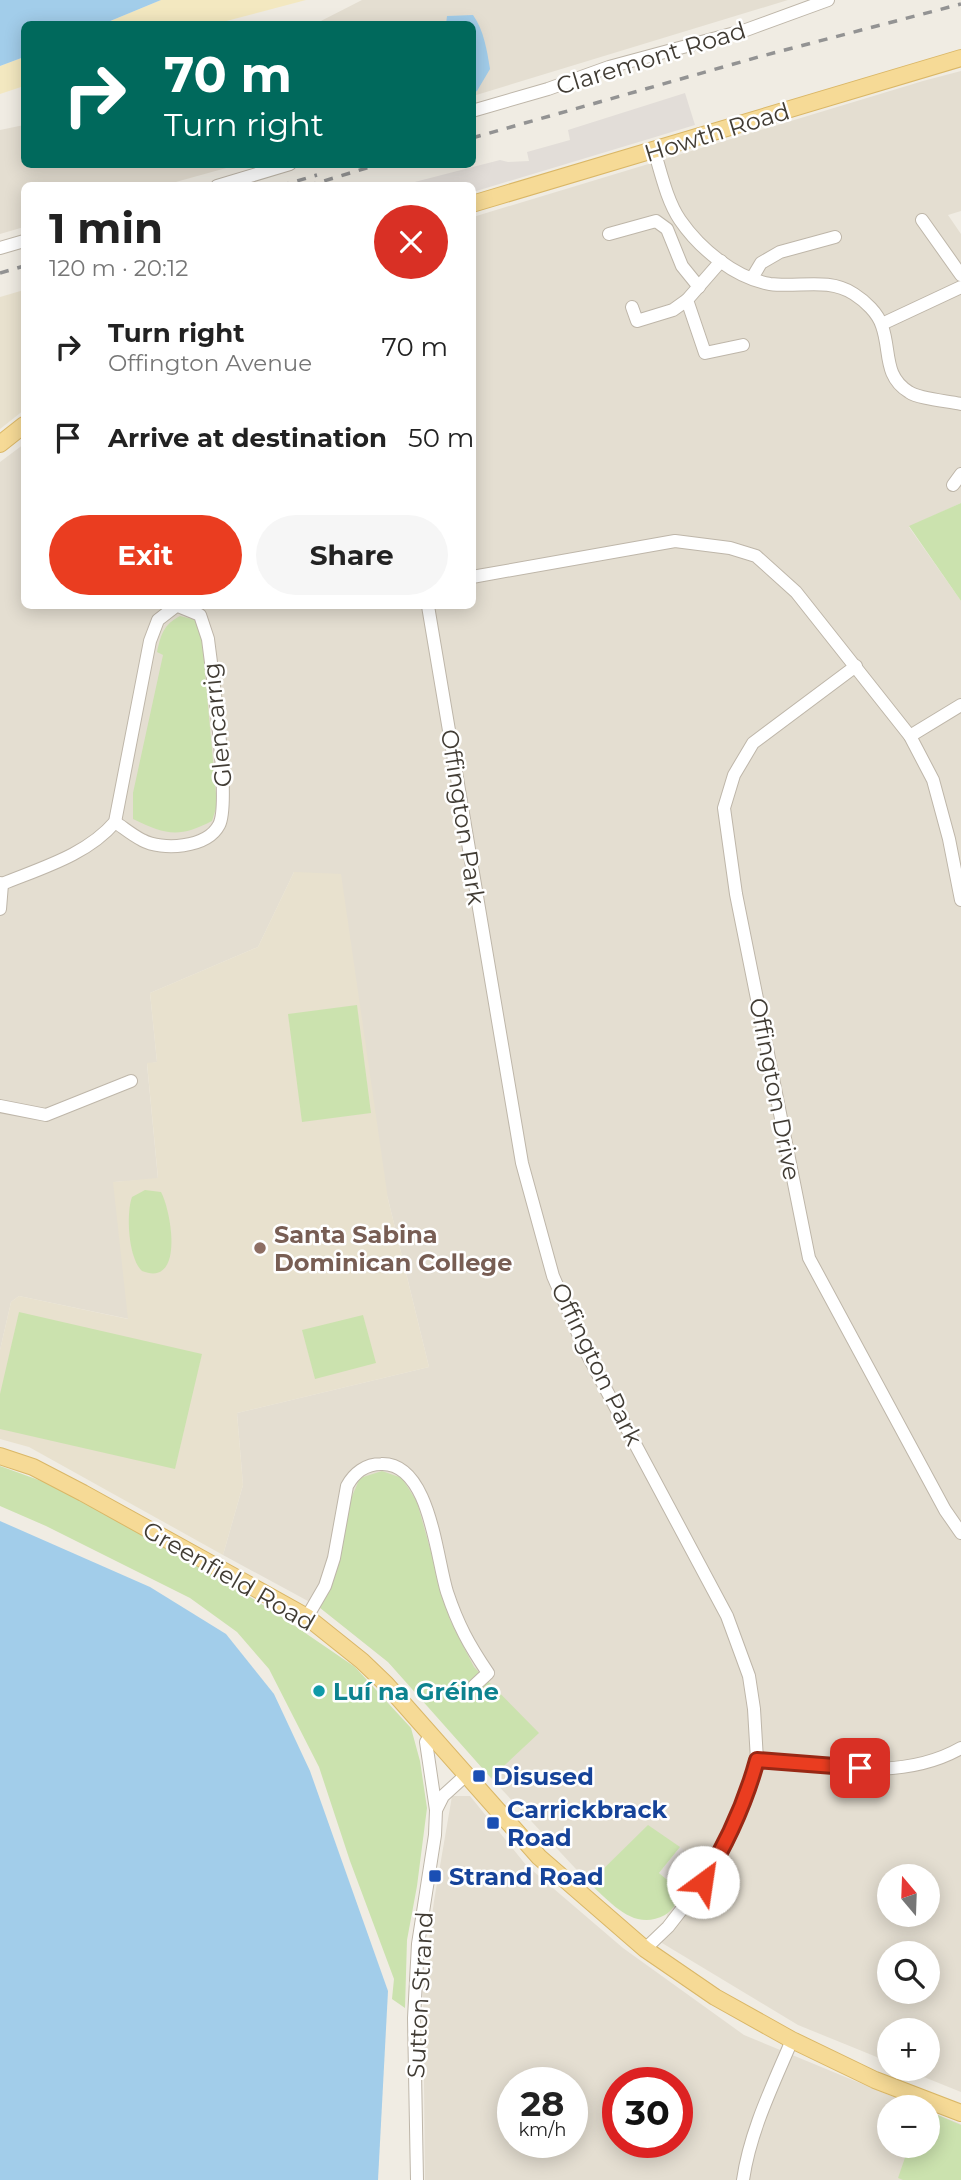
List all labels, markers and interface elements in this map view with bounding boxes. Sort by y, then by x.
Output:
street label: Claremont Road [553,15,749,101]
text: 70 m [164,45,292,104]
icon: right [49,49,140,140]
street label: Howth Road [641,96,793,168]
text: Turn right [164,105,324,144]
text: 1 min [49,202,163,254]
button: close [374,205,448,279]
text: 120 m · 20:12 [49,254,188,282]
text: Turn right [108,317,244,349]
icon: right [49,328,87,366]
text: 70 m [382,331,448,363]
text: Offington Avenue [108,349,312,377]
icon: arrive [49,419,87,457]
text: Arrive at destination [108,422,387,454]
text: 50 m [408,422,474,454]
button: Exit [49,515,242,595]
button: Share [256,515,448,595]
street label: Glencarrig [196,661,238,789]
street label: Offington Park [435,727,491,907]
street label: Offington Drive [743,995,807,1183]
place label: Santa Sabina Dominican College [274,1220,512,1277]
marker: Santa Sabina Dominican College [252,1240,268,1256]
street label: Offington Park [545,1278,649,1451]
street label: Greenfield Road [138,1515,320,1637]
place label: Luí na Gréine [333,1677,499,1706]
marker: Luí na Gréine [311,1683,327,1699]
pin [830,1738,890,1798]
icon: arrive [841,1749,879,1787]
place label: Disused [493,1762,594,1791]
marker: Disused [471,1768,487,1784]
place label: Carrickbrack Road [507,1795,668,1852]
marker: Carrickbrack Road [485,1815,501,1831]
position arrow [666,1845,740,1919]
place label: Strand Road [449,1862,604,1891]
north arrow [877,1864,940,1927]
map controls [877,1864,940,2158]
marker: Strand Road [427,1868,443,1884]
street label: Sutton Strand [401,1911,439,2079]
button: search [877,1941,940,2004]
button: + [877,2018,940,2081]
speed limit sign: 30 [602,2067,693,2158]
text: 28 [521,2082,564,2125]
button: − [877,2095,940,2158]
text: km/h [518,2119,567,2141]

